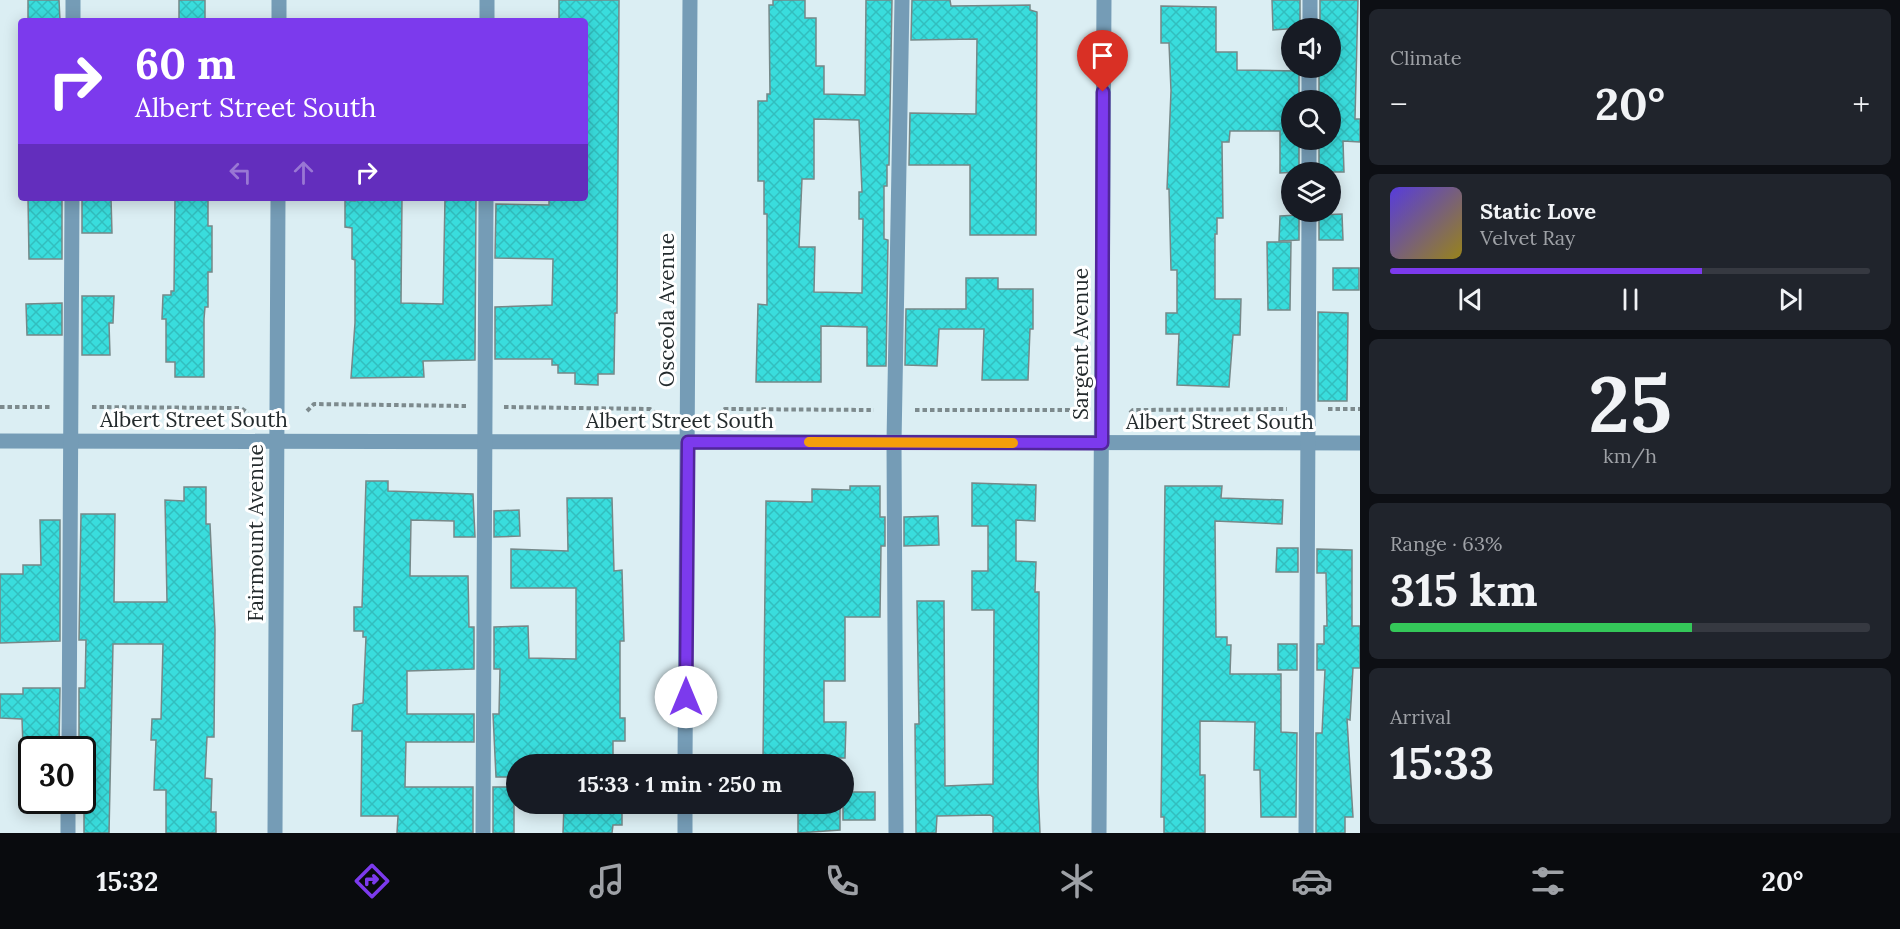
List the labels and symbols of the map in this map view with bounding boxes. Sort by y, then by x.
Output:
pin [1077,30,1128,92]
street label: Osceola Avenue [653,233,680,387]
street label: Sargent Avenue [1067,268,1094,420]
street label: Albert Street South [99,406,288,433]
street label: Albert Street South [585,407,774,434]
street label: Albert Street South [1125,408,1314,435]
street label: Fairmount Avenue [242,444,269,622]
position arrow [654,665,718,729]
speed limit sign: 30 [18,736,96,814]

